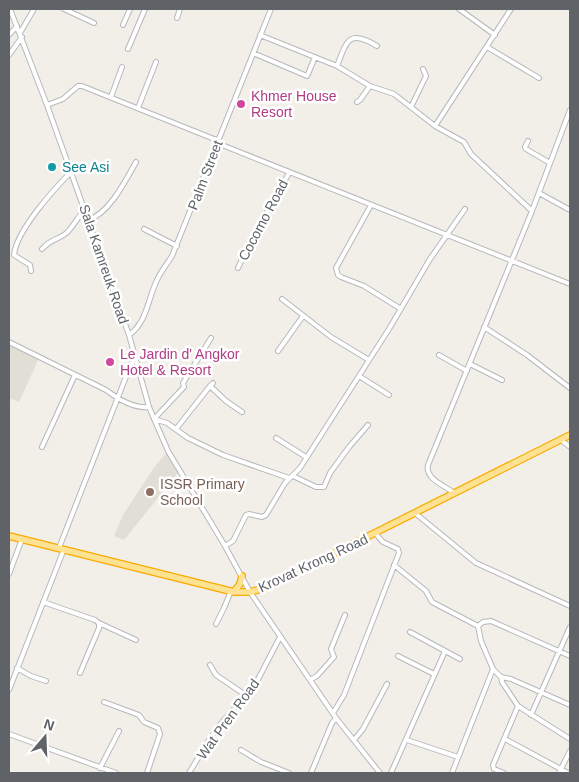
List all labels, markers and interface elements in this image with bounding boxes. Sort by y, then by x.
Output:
place label: Khmer House Resort [251,88,337,120]
marker: Khmer House Resort [235,98,247,110]
street label: Palm Street [184,138,226,212]
place label: See Asi [62,159,109,175]
marker: See Asi [46,161,58,173]
street label: Cocomo Road [235,177,291,263]
street label: Sala Kamreuk Road [76,202,132,326]
place label: Le Jardin d' Angkor Hotel & Resort [120,346,240,378]
marker: Le Jardin d' Angkor Hotel & Resort [104,356,116,368]
place label: ISSR Primary School [160,476,245,508]
marker: ISSR Primary School [144,486,156,498]
street label: Krovat Krong Road [256,531,370,595]
street label: Wat Pren Road [194,676,262,762]
north arrow [20,712,70,762]
text: N [42,715,57,734]

